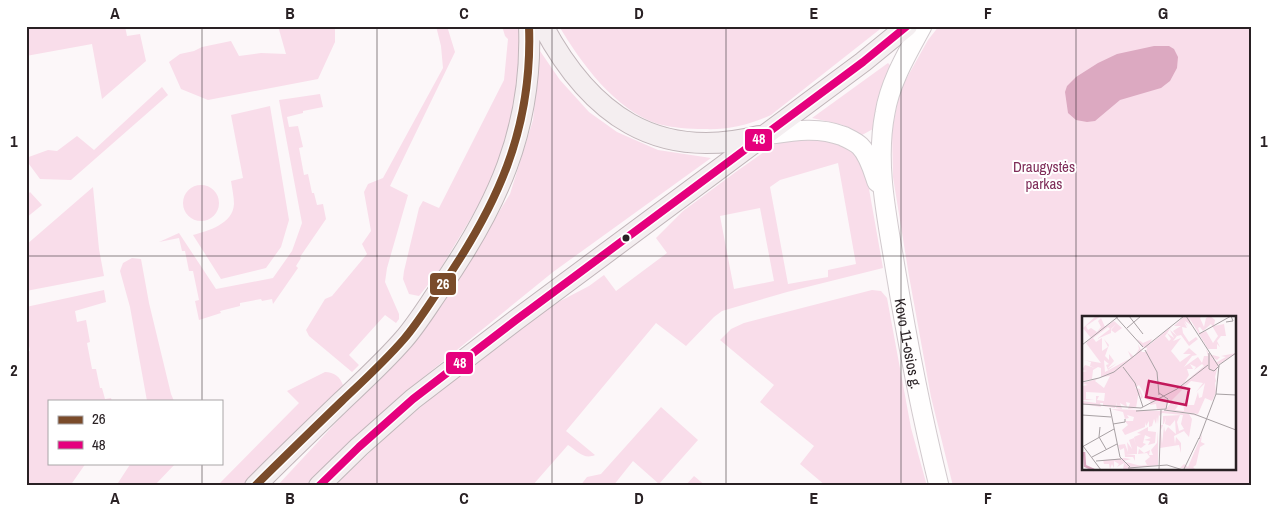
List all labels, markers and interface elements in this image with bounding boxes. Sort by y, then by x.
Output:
text: A [110,2,120,24]
text: B [285,2,295,24]
text: C [459,2,469,24]
text: D [634,2,644,24]
text: E [810,2,819,24]
text: F [984,2,992,24]
text: G [1158,2,1168,24]
line badge: 48 [744,128,773,152]
text: 1 [10,130,18,152]
text: 48 [753,130,765,148]
text: 1 [1260,130,1268,152]
park label: Draugystės parkas [1013,156,1075,194]
unlabelled marker [621,233,631,243]
line badge: 26 [429,272,457,296]
text: 26 [437,275,449,293]
street label: Kovo 11-osios g. [890,297,927,391]
inset map [1082,316,1236,470]
line badge: 48 [445,351,474,375]
text: 48 [454,354,466,372]
text: 2 [10,359,18,381]
text: 2 [1260,359,1268,381]
legend [48,400,222,464]
text: 26 [92,408,106,429]
text: 48 [92,434,106,455]
text: A [110,487,120,509]
text: B [285,487,295,509]
text: C [459,487,469,509]
text: D [634,487,644,509]
text: E [810,487,819,509]
text: F [984,487,992,509]
text: G [1158,487,1168,509]

